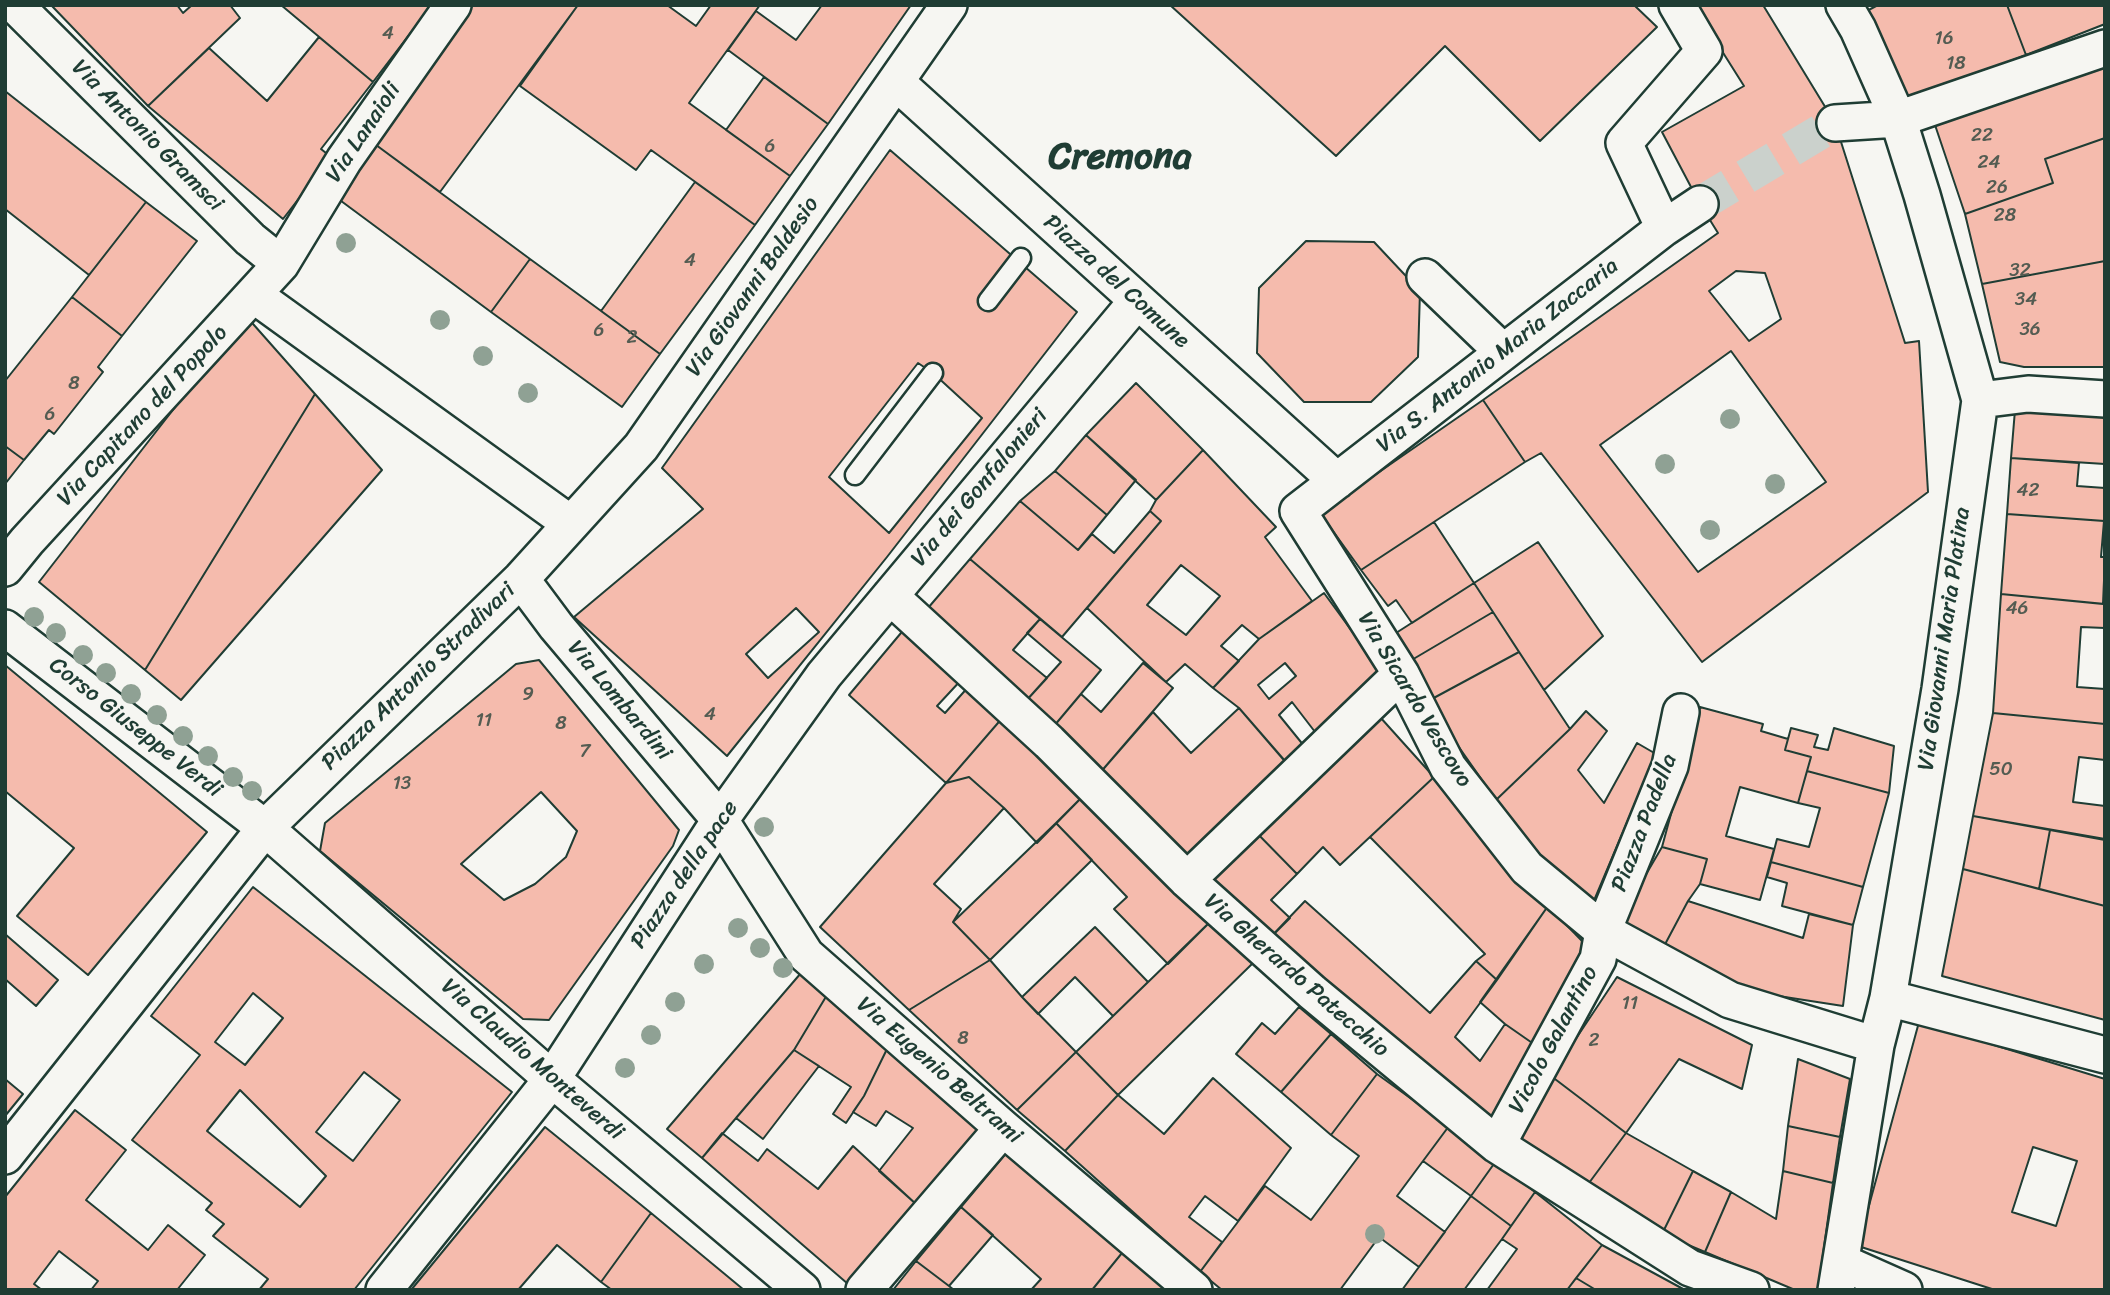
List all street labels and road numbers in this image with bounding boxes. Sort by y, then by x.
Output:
street label: Via Antonio Gramsci [65,54,229,218]
street label: Via Lanaioli [321,78,407,188]
street label: Via Giovanni Baldesio [681,192,825,382]
street label: Piazza del Comune [1037,209,1195,355]
street label: Via S. Antonio Maria Zaccaria [1371,253,1625,459]
street label: Via Capitano del Popolo [52,320,234,512]
street label: Via dei Gonfalonieri [906,403,1054,573]
street label: Via Giovanni Maria Platina [1913,506,1977,772]
street label: Piazza Antonio Stradivari [316,577,522,777]
street label: Via Sicardo Vescovo [1351,607,1477,793]
street label: Via Lombardini [561,635,677,767]
street label: Corso Giuseppe Verdi [43,652,227,804]
street label: Piazza Padella [1606,750,1684,896]
street label: Piazza della pace [625,796,745,954]
street label: Via Gherardo Patecchio [1198,888,1394,1064]
street label: Vicolo Galantino [1504,961,1604,1119]
street label: Via Claudio Monteverdi [435,973,629,1147]
street label: Via Eugenio Beltrami [851,992,1027,1150]

